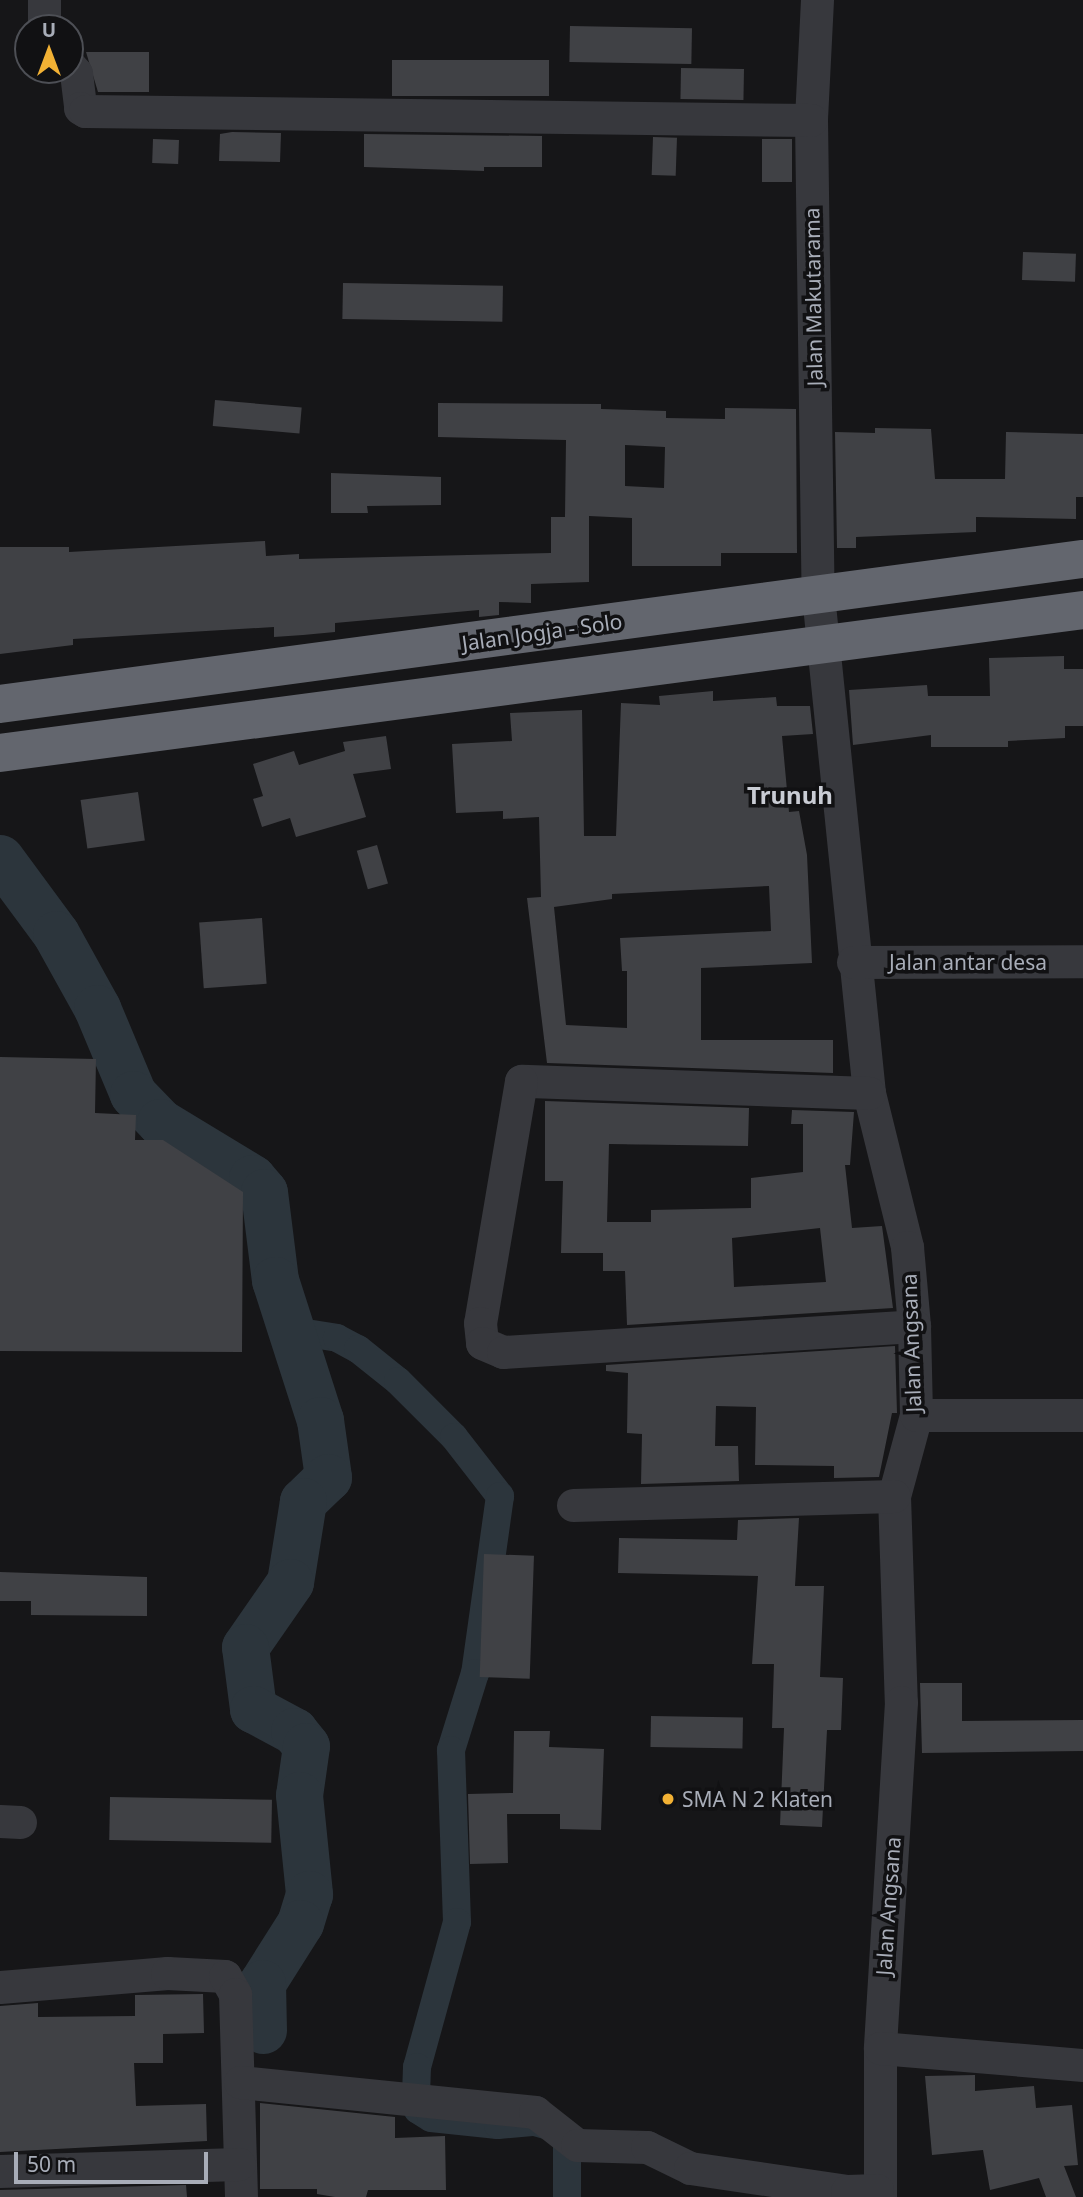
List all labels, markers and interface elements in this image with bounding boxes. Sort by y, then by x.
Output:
north arrow [14,14,84,84]
text: U [42,17,56,43]
street label: Jalan Makutarama [799,207,827,387]
street label: Jalan Jogja - Solo [460,608,624,656]
district label: Trunuh [747,781,833,809]
street label: Jalan antar desa [889,949,1047,975]
street label: Jalan Angsana [896,1273,926,1413]
place label: SMA N 2 Klaten [682,1786,833,1812]
marker: SMA N 2 Klaten [660,1791,676,1807]
street label: Jalan Angsana [871,1836,905,1976]
scale bar [18,2138,212,2182]
text: 50 m [27,2150,76,2178]

